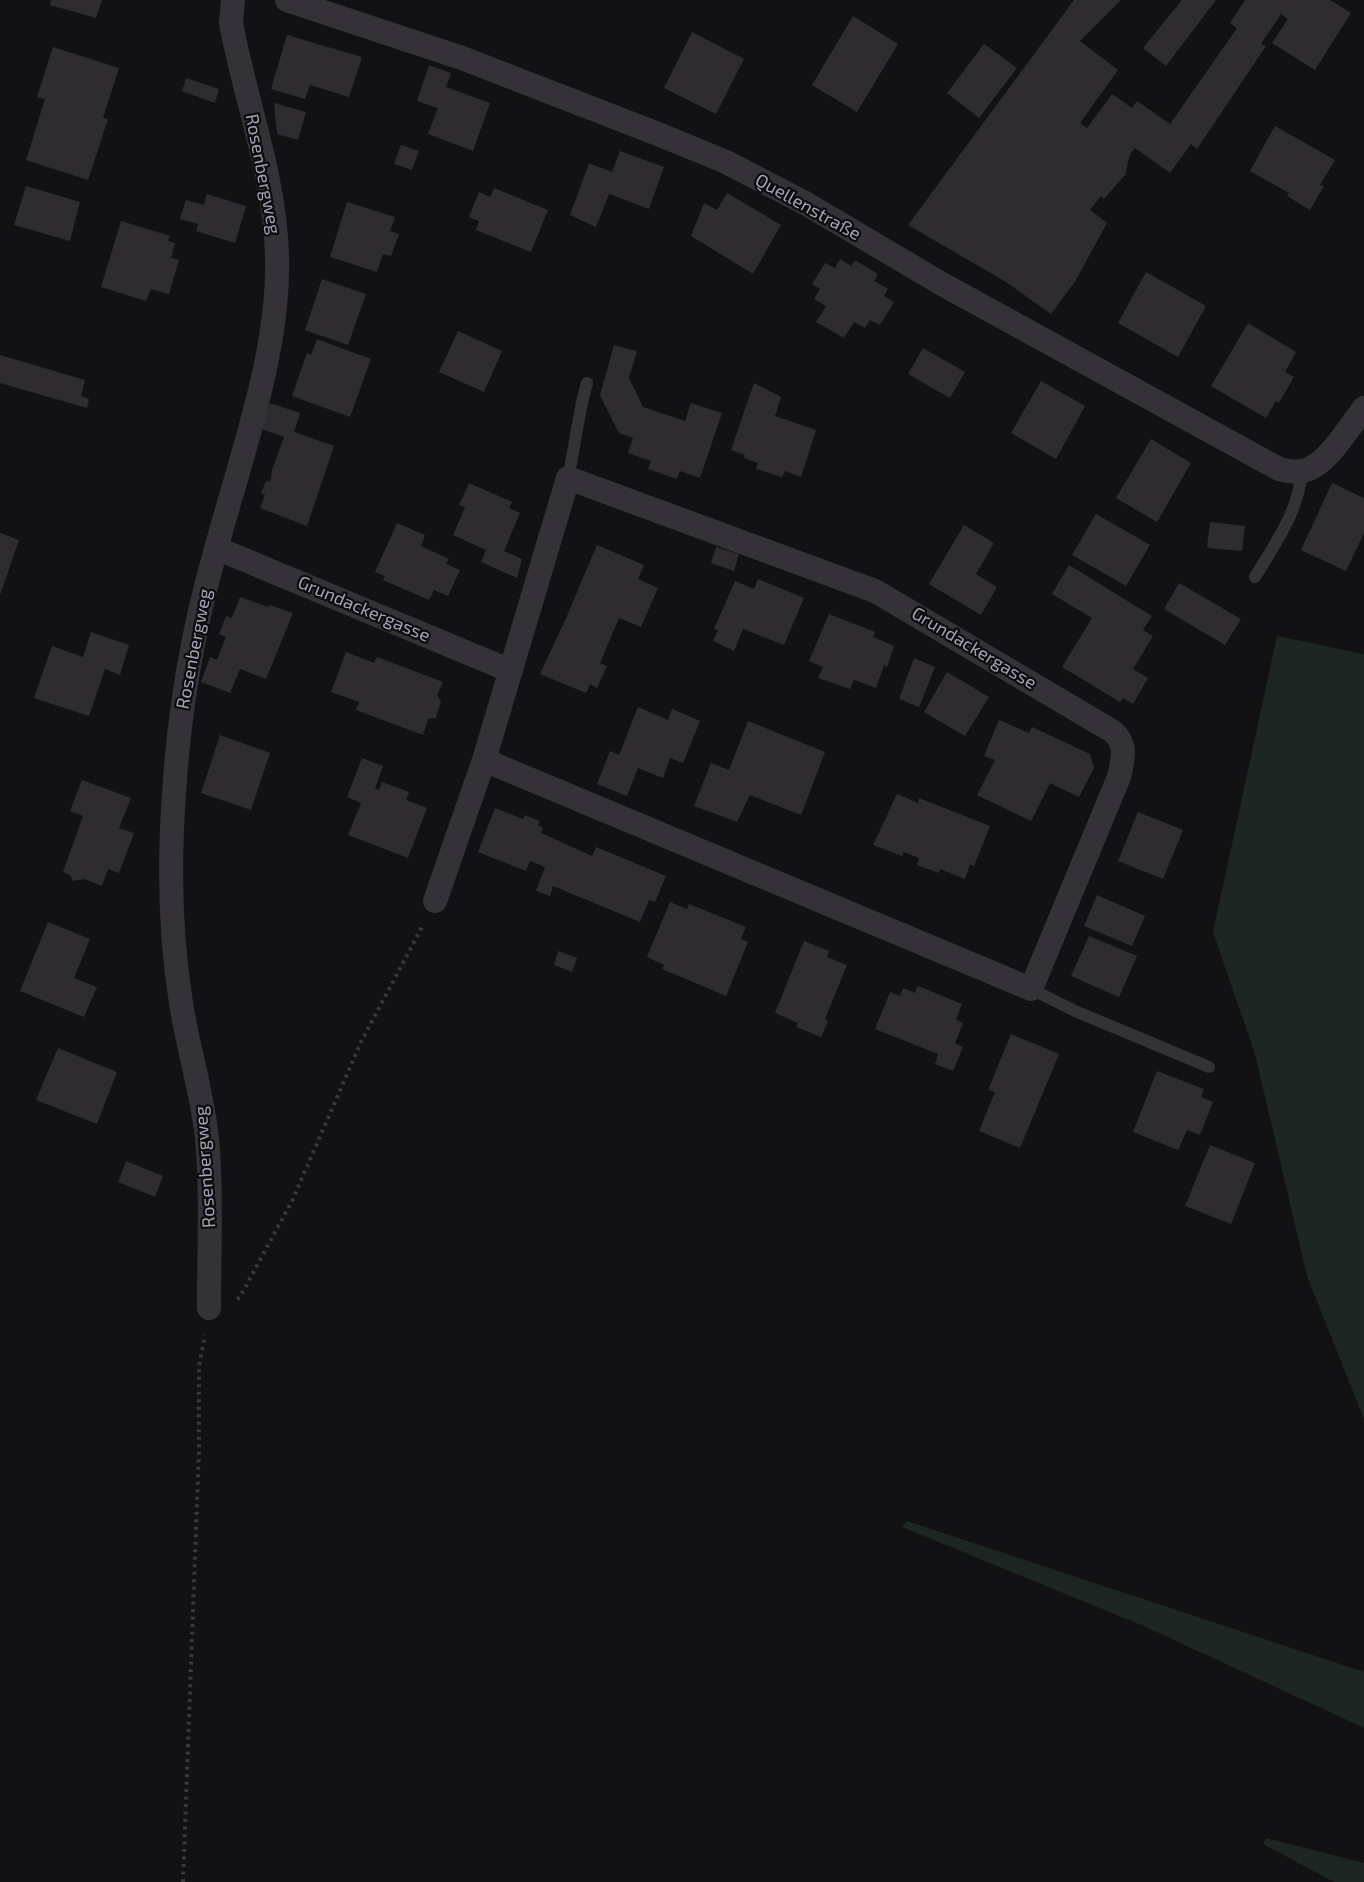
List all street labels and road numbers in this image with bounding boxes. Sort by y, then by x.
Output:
street label: Rosenbergweg [241,112,285,236]
street label: Quellenstraße [751,169,865,245]
street label: Grundackergasse [295,571,433,647]
street label: Rosenbergweg [172,587,216,711]
street label: Grundackergasse [908,602,1040,694]
street label: Rosenbergweg [190,1105,220,1229]

